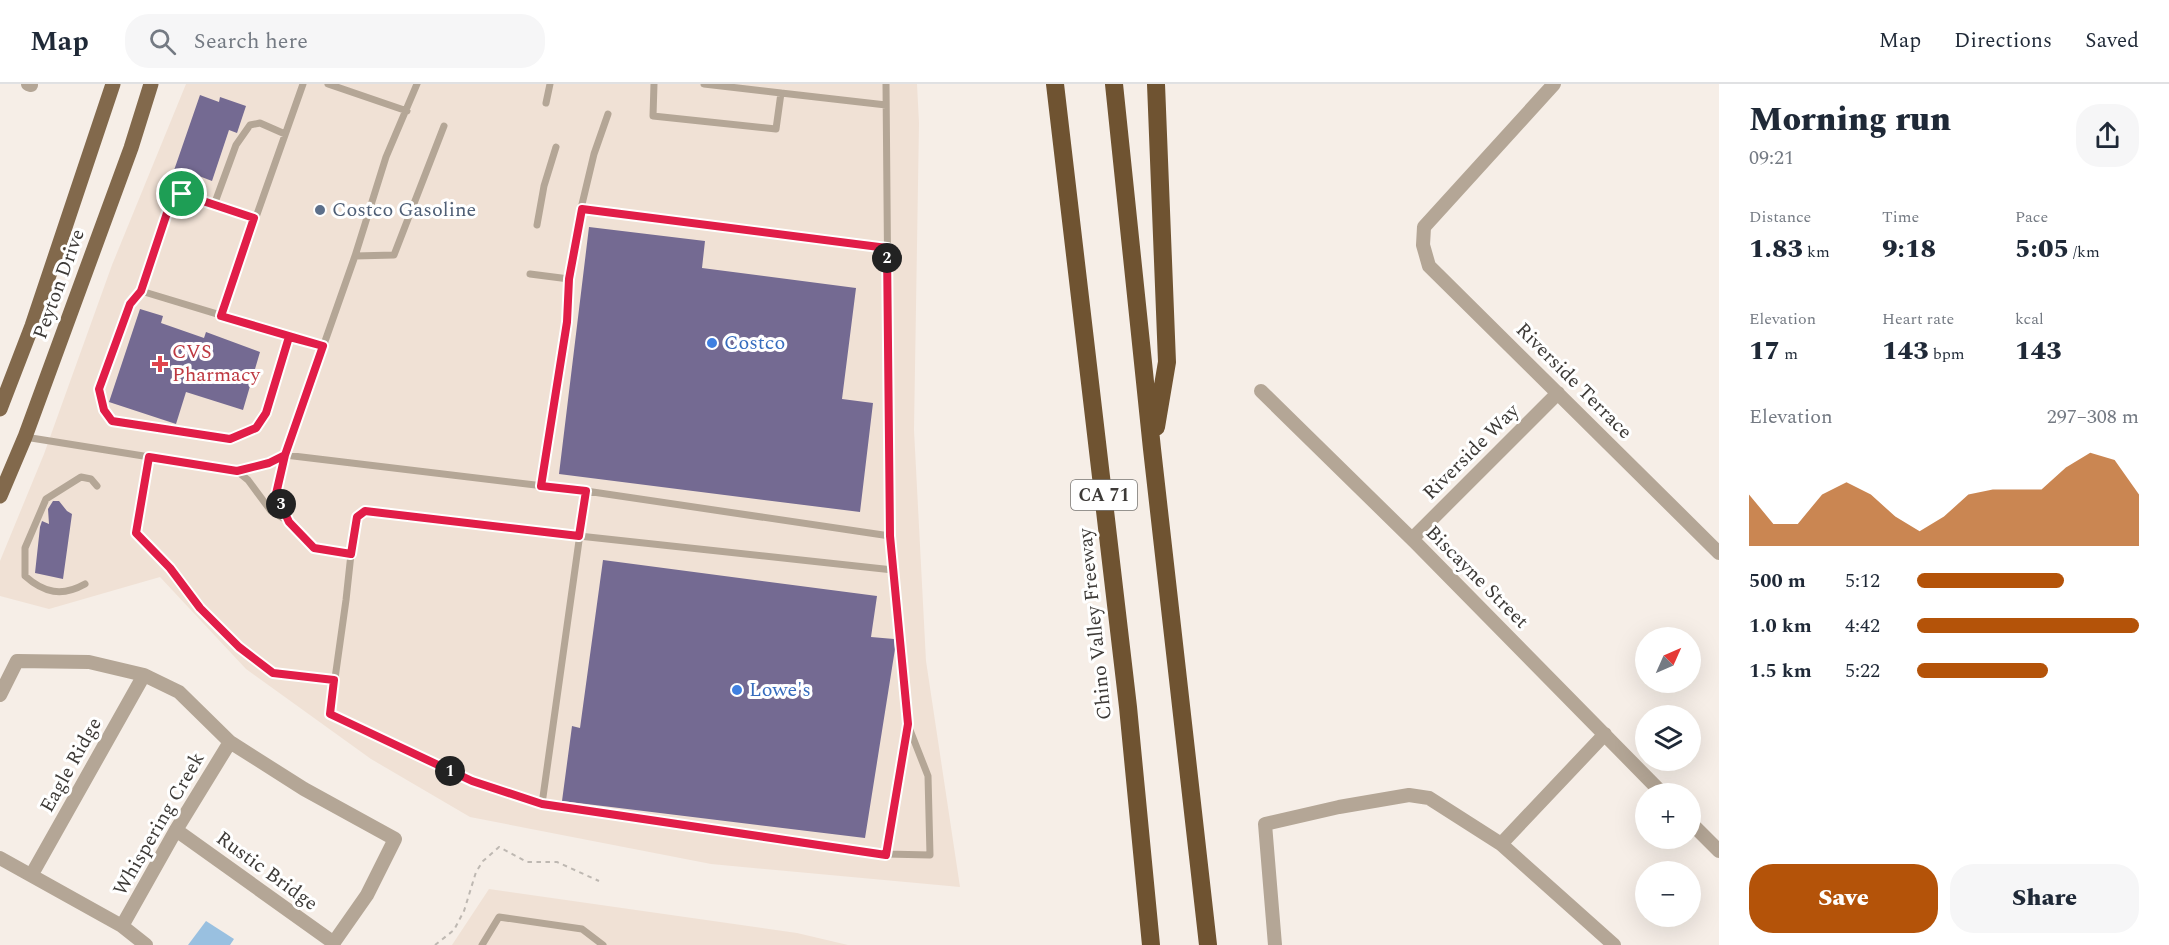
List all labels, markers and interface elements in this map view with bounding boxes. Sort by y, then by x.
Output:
search box [125,14,545,68]
text: Map [30,20,89,63]
icon: search [146,25,179,58]
text: Search here [194,25,308,58]
text: Map [1879,25,1921,57]
text: Directions [1954,25,2052,57]
text: Saved [2085,25,2139,57]
text: Morning run [1749,95,1951,145]
button: share [2076,104,2139,167]
text: 09:21 [1749,143,1794,173]
pin [156,168,207,219]
icon: arrive [165,177,198,210]
place label: Costco Gasoline [332,195,476,225]
marker: Costco Gasoline [313,203,327,217]
text: Distance [1749,205,1811,229]
text: Time [1882,205,1919,229]
text: Pace [2015,205,2048,229]
street label: Peyton Drive [25,225,93,343]
text: 1.83 [1749,229,1803,269]
text: 9:18 [1882,229,1936,269]
text: 5:05 [2015,229,2069,269]
text: km [1803,240,1830,264]
text: /km [2069,240,2100,264]
pin: 2 [872,243,902,273]
text: 2 [883,246,891,270]
text: Elevation [1749,307,1816,331]
text: Heart rate [1882,307,1954,331]
text: kcal [2015,307,2044,331]
street label: Riverside Terrace [1509,316,1639,446]
place label: Costco [724,328,785,358]
text: 17 [1749,331,1780,371]
text: 143 [1882,331,1929,371]
text: 143 [2015,331,2062,371]
marker: Costco [705,336,719,350]
place label: CVS Pharmacy [172,337,261,390]
text: m [1780,342,1798,366]
text: bpm [1929,342,1965,366]
marker: CVS Pharmacy [153,357,167,371]
street label: Riverside Way [1416,396,1527,507]
text: Elevation [1749,402,1833,432]
text: 297–308 m [2047,402,2139,432]
road number: CA 71 [1071,480,1137,510]
pin: 3 [266,489,296,519]
text: 3 [277,492,285,516]
street label: Biscayne Street [1418,518,1536,636]
street label: Chino Valley Freeway [1070,525,1120,721]
text: 500 m [1749,566,1806,596]
text: 5:12 [1845,566,1880,596]
text: 1.0 km [1749,611,1812,641]
text: 4:42 [1845,611,1880,641]
north arrow [1635,627,1701,693]
map controls [1635,627,1701,927]
text: 1.5 km [1749,656,1812,686]
text: 5:22 [1845,656,1880,686]
place label: Lowe's [749,675,811,705]
marker: Lowe's [730,683,744,697]
button: layers [1635,705,1701,771]
street label: Eagle Ridge [32,712,110,818]
street label: Whispering Creek [106,746,212,902]
pin: 1 [435,756,465,786]
text: 1 [446,759,454,783]
button: + [1635,783,1701,849]
street label: Rustic Bridge [210,824,324,918]
button: − [1635,861,1701,927]
button: Save [1749,864,1938,933]
button: Share [1950,864,2139,933]

